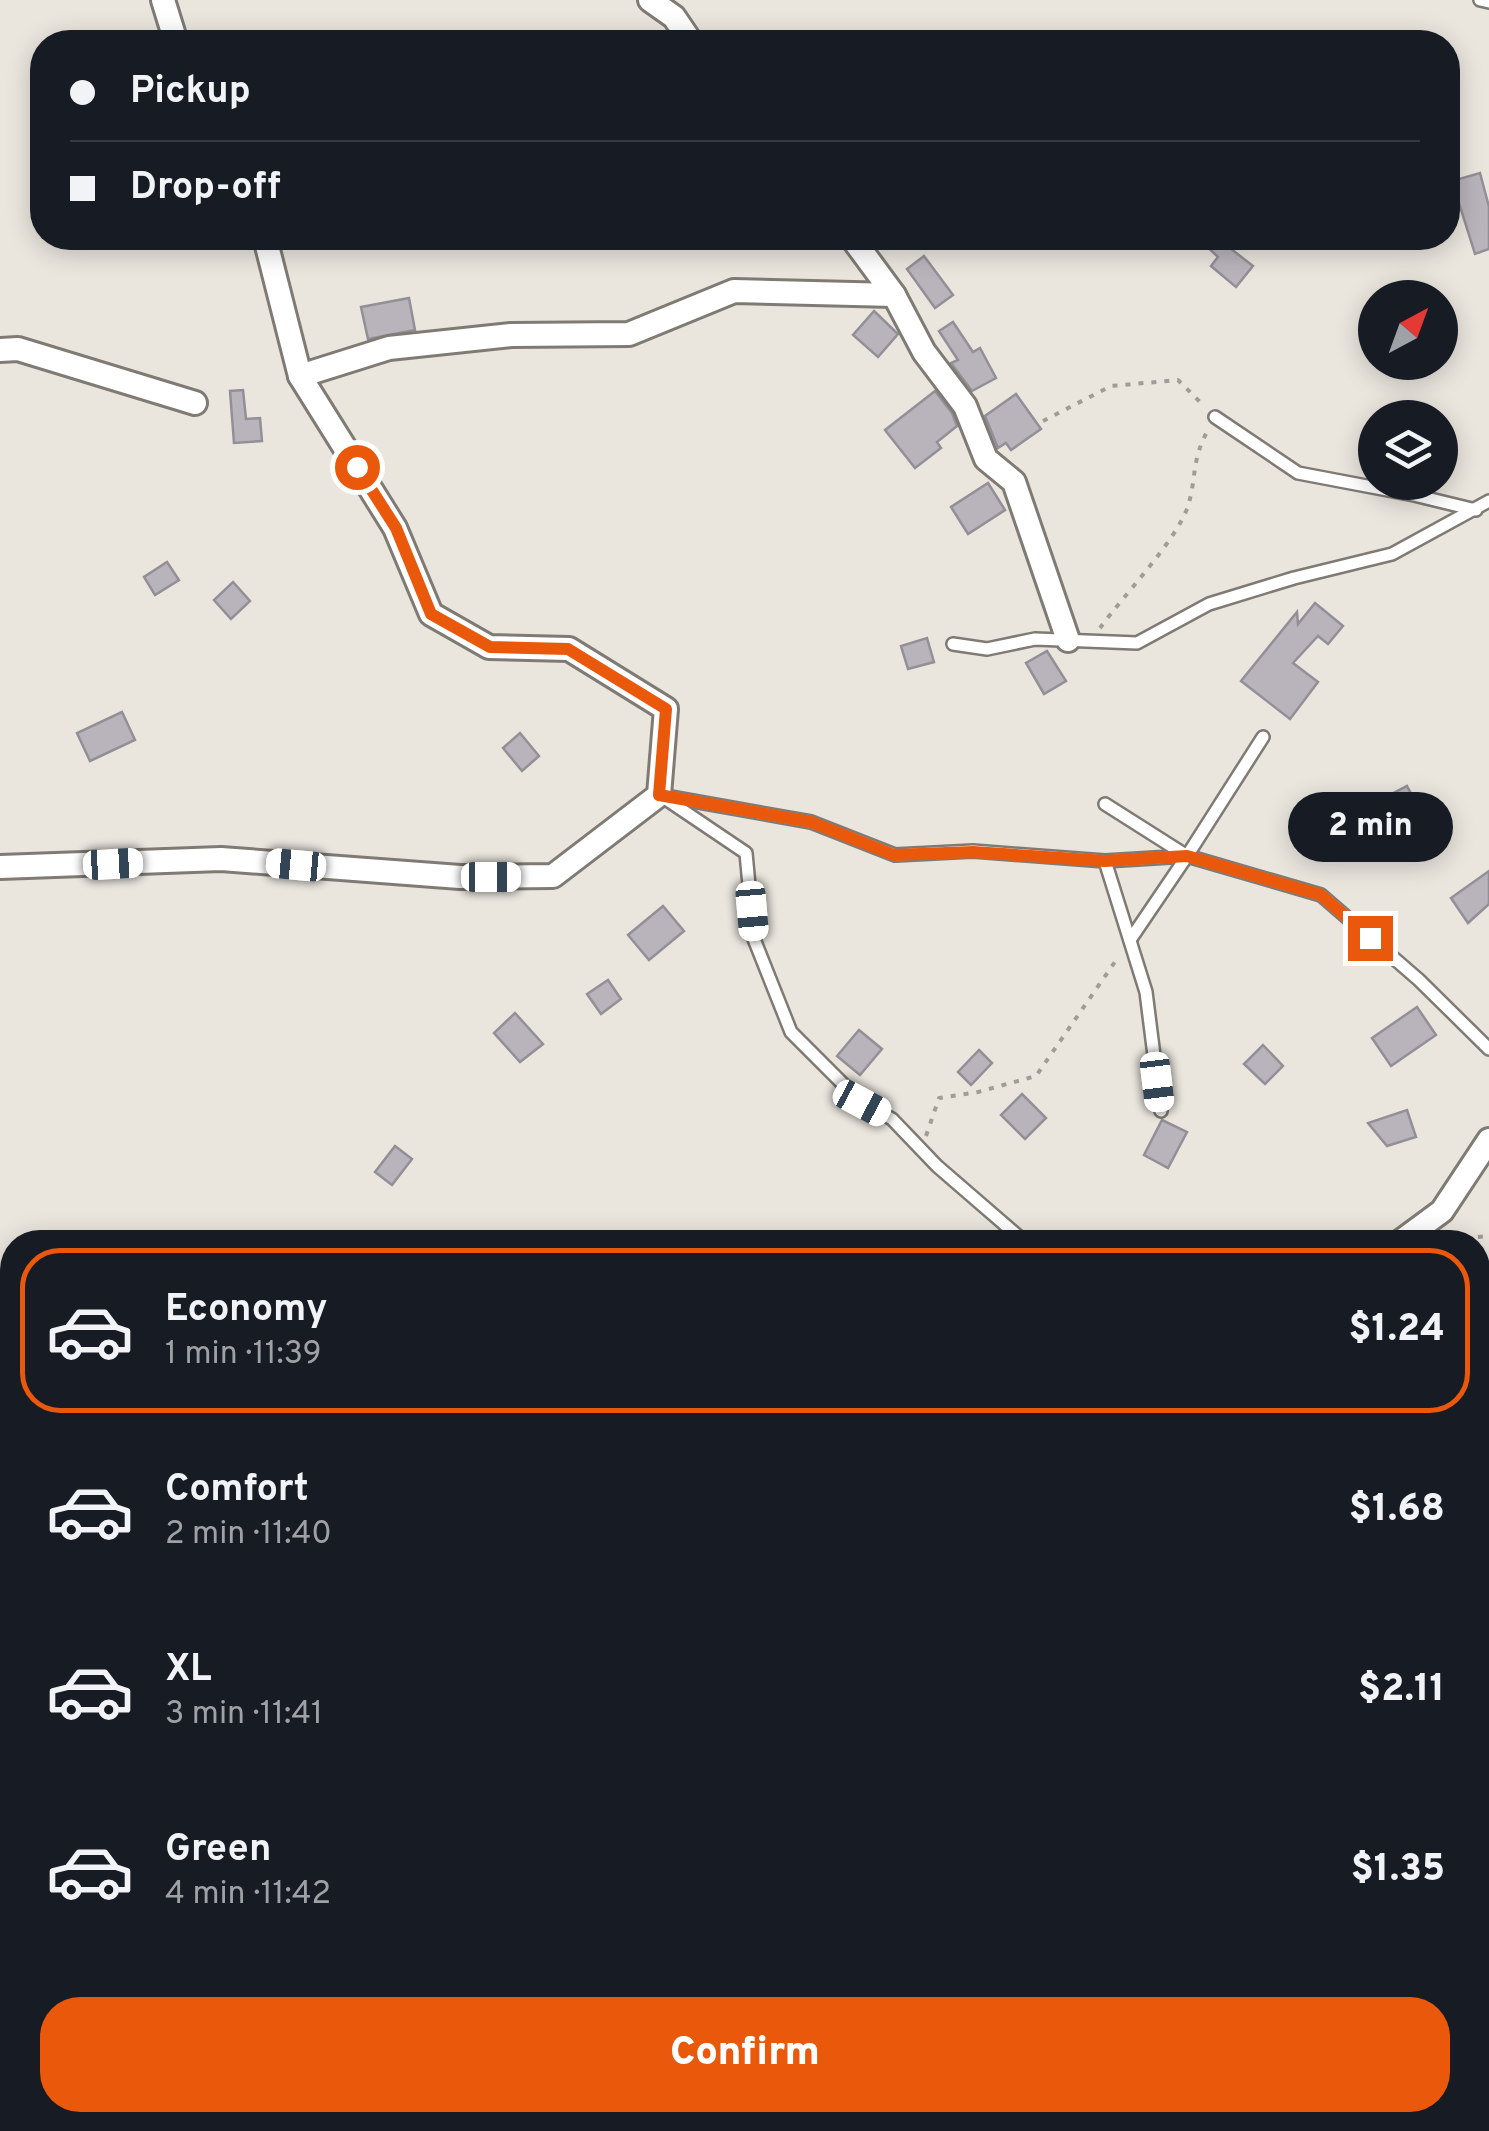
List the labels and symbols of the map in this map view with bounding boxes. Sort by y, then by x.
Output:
north arrow [1358,280,1458,380]
route start [335,445,380,490]
callout: 2 min [1288,793,1452,863]
car [82,847,144,881]
car [265,847,327,883]
car [461,862,521,892]
car [734,880,770,942]
route end [1348,916,1393,961]
car [1138,1050,1176,1114]
car [828,1076,896,1130]

